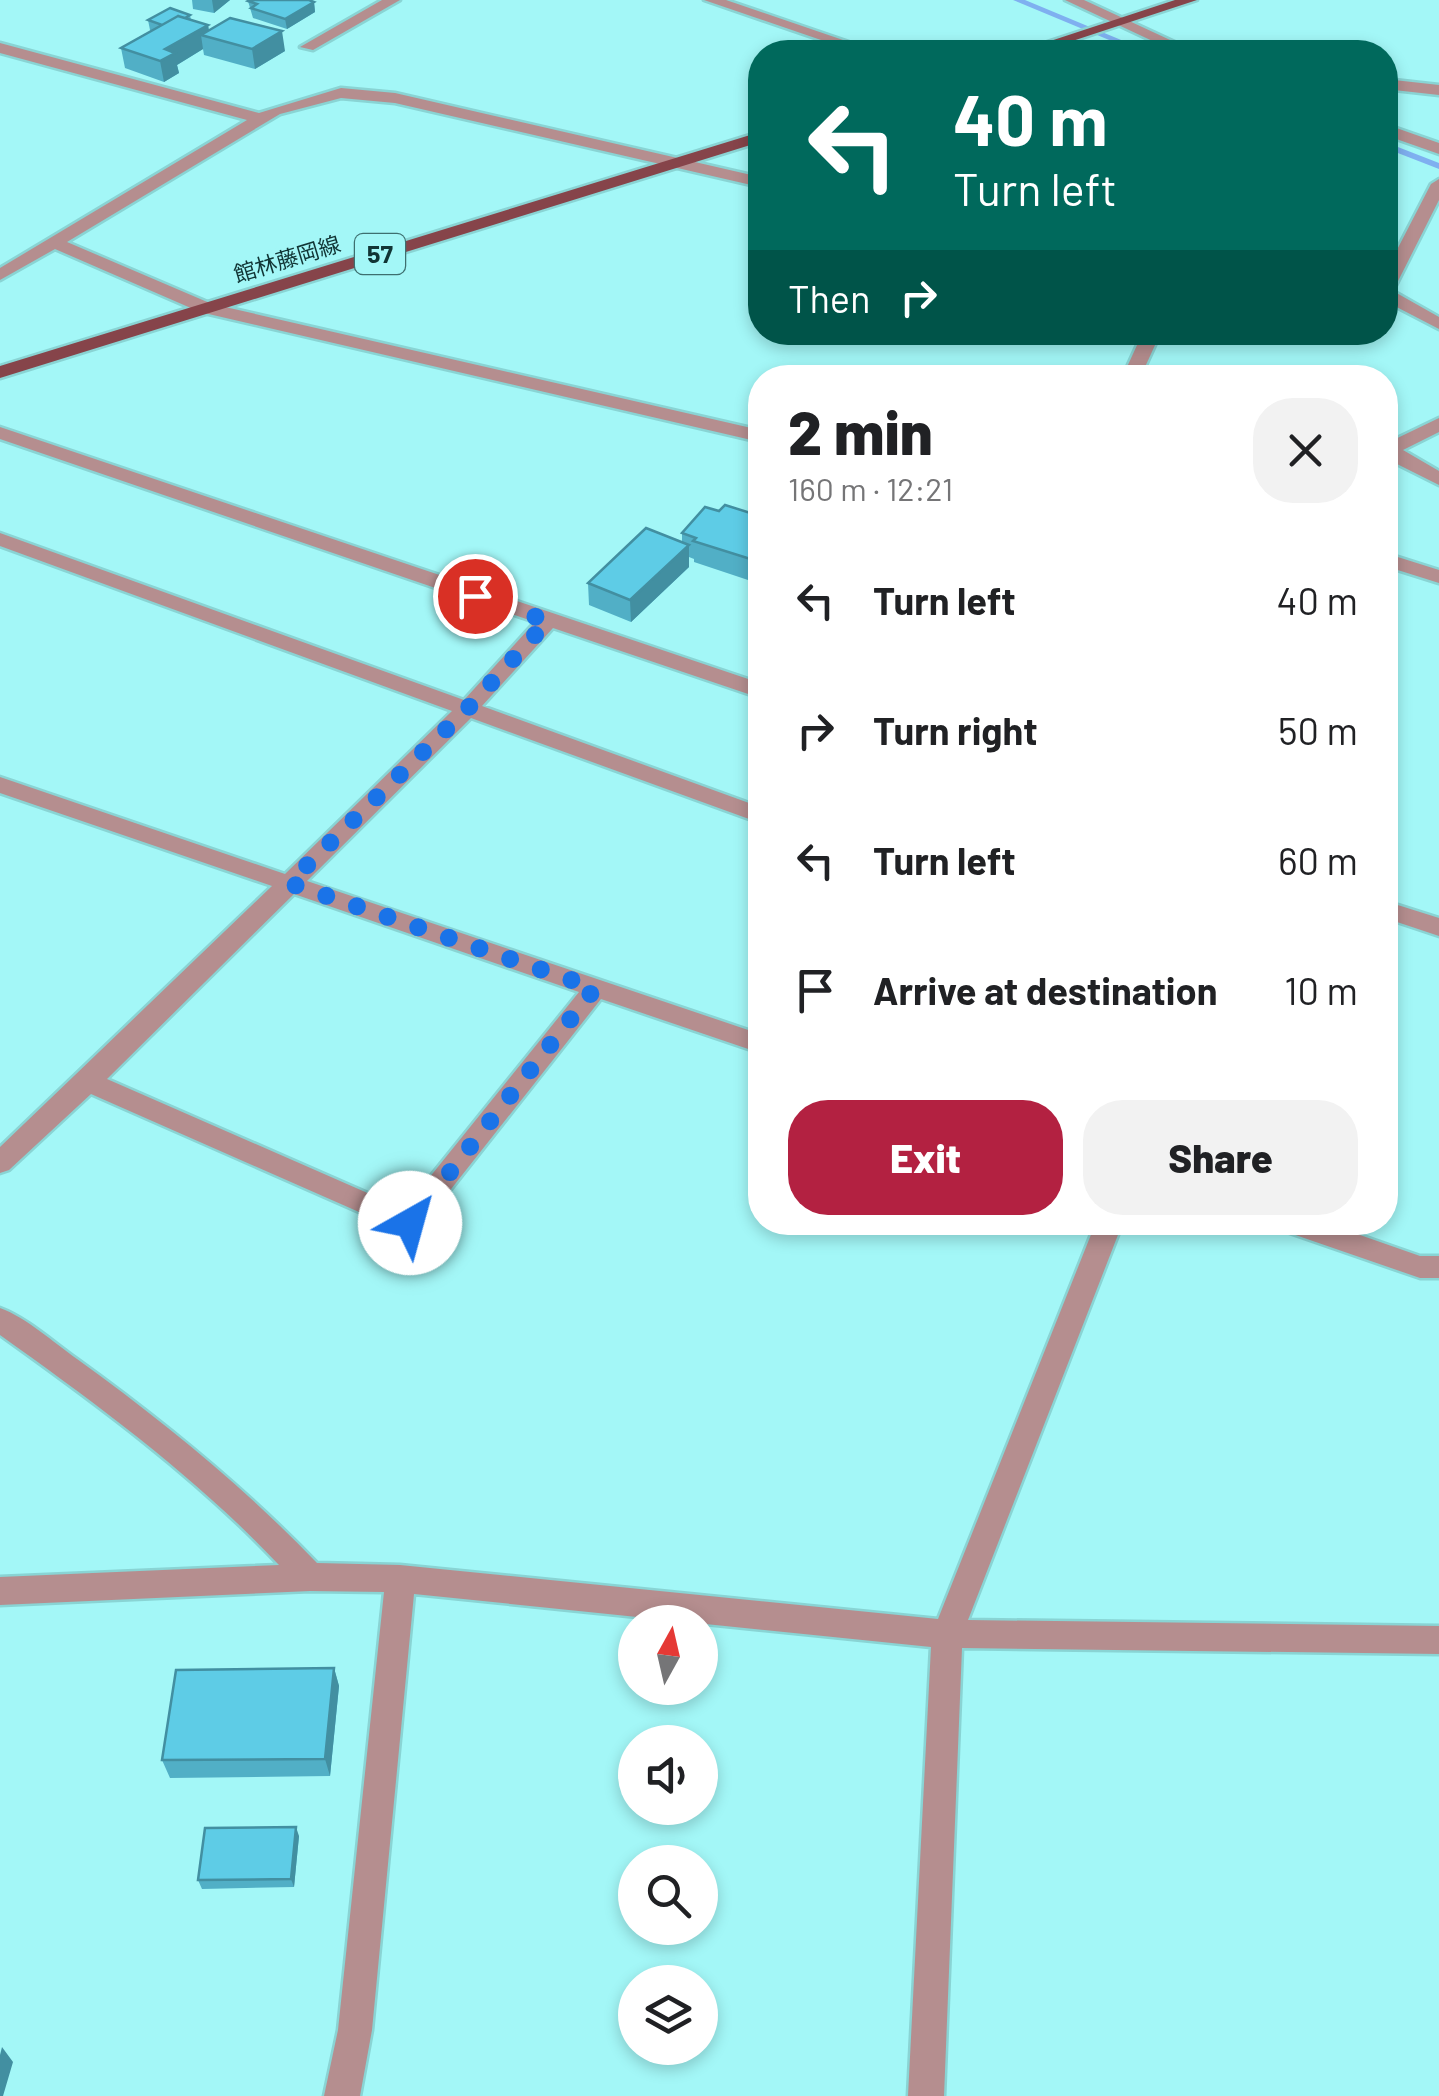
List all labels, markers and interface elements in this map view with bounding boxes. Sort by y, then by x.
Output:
text: 40 m [953,76,1108,160]
icon: left [788,80,918,210]
text: Turn left [953,161,1117,215]
street label: 館林藤岡線 [230,230,343,287]
road number: 57 [355,234,405,274]
icon: right [891,270,946,325]
text: Then [788,275,871,321]
text: 2 min [788,395,933,467]
button: close [1253,398,1358,503]
text: 160 m · 12:21 [788,469,953,507]
pin [433,554,518,639]
icon: arrive [448,569,503,624]
icon: left [788,573,843,628]
text: Turn left [873,577,1016,623]
text: 40 m [1277,577,1358,623]
icon: right [788,703,843,758]
text: Turn right [873,707,1038,753]
text: 50 m [1278,707,1358,753]
icon: left [788,833,843,888]
text: Turn left [873,837,1016,883]
text: 60 m [1278,837,1358,883]
icon: arrive [788,963,843,1018]
text: Arrive at destination [873,967,1218,1013]
text: 10 m [1284,967,1358,1013]
button: Exit [788,1100,1063,1215]
button: Share [1083,1100,1358,1215]
position arrow [358,1171,462,1275]
north arrow [618,1605,718,1705]
map controls [618,1605,718,2065]
button: sound [618,1725,718,1825]
button: search [618,1845,718,1945]
button: layers [618,1965,718,2065]

